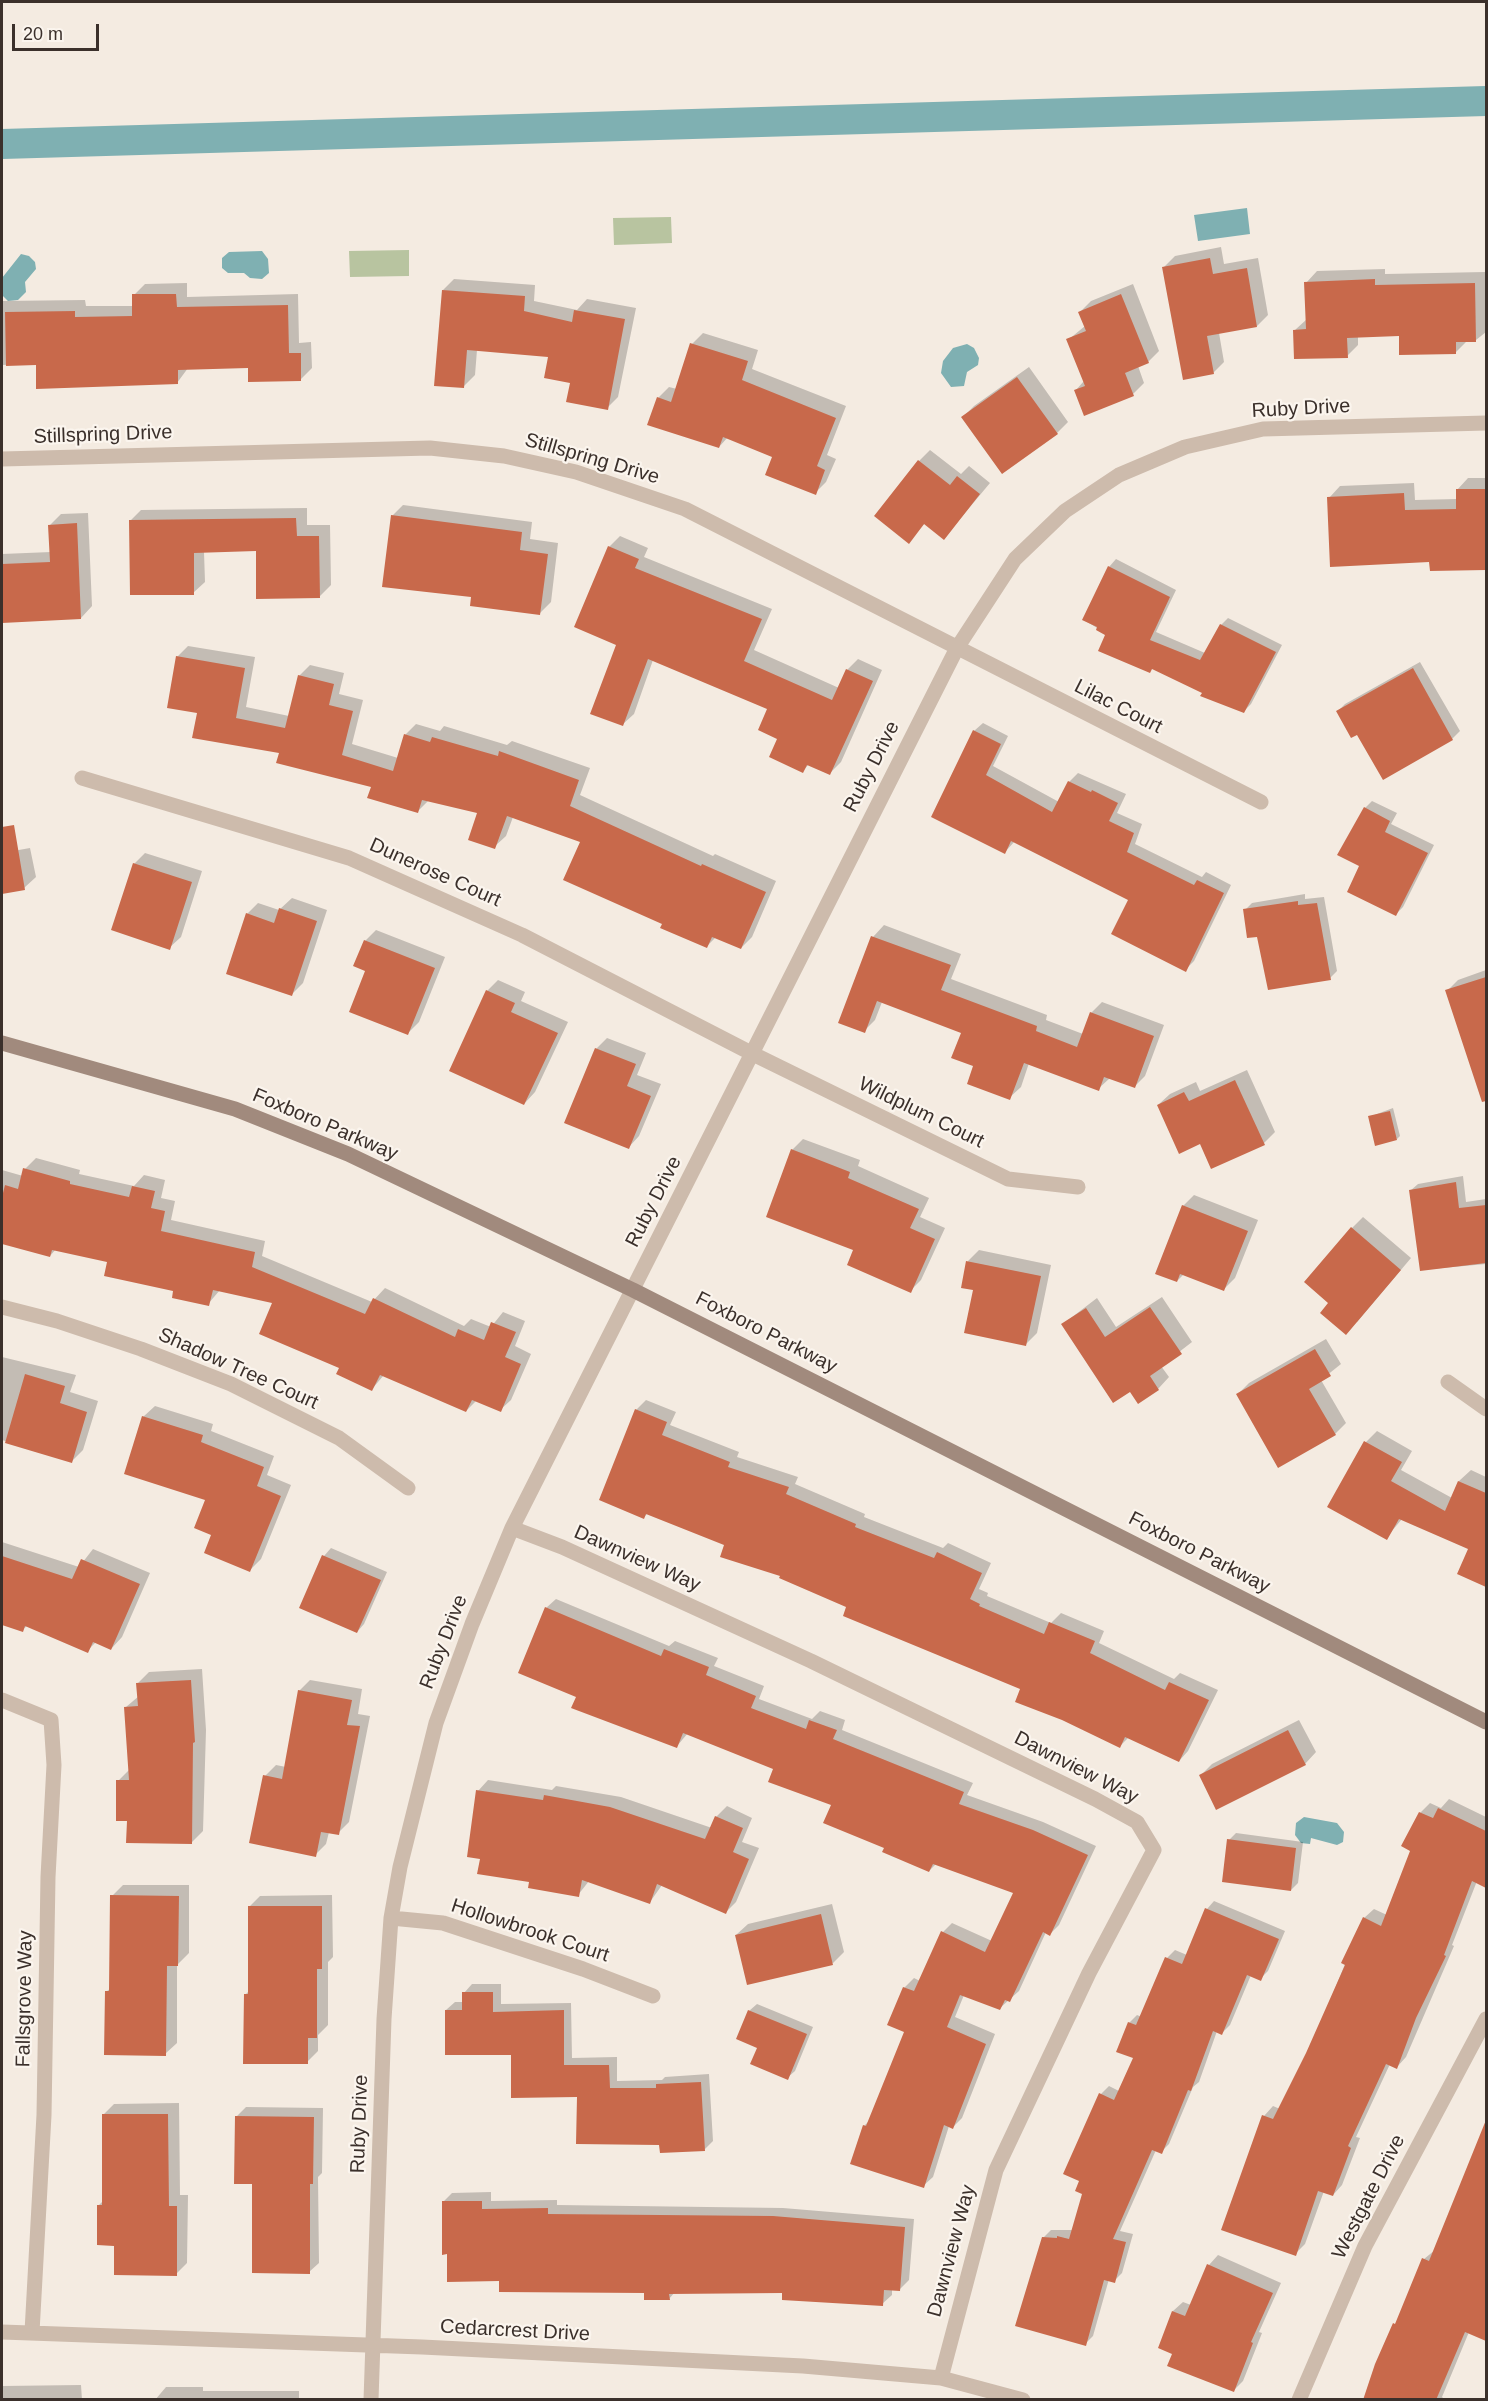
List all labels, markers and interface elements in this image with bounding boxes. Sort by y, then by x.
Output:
scale bar [15,12,102,50]
text: 20 m [23,24,63,44]
street label: Ruby Drive [1251,394,1351,424]
street label: Stillspring Drive [33,421,173,449]
street label: Stillspring Drive [522,428,662,490]
street label: Lilac Court [1070,675,1166,739]
street label: Ruby Drive [839,717,905,817]
street label: Dunerose Court [366,833,504,913]
street label: Wildplum Court [854,1072,988,1154]
street label: Foxboro Parkway [249,1084,401,1166]
street label: Ruby Drive [621,1152,687,1252]
street label: Foxboro Parkway [691,1287,841,1379]
street label: Shadow Tree Court [154,1323,322,1415]
street label: Foxboro Parkway [1124,1507,1274,1599]
street label: Dawnview Way [570,1520,704,1598]
street label: Ruby Drive [415,1592,473,1692]
street label: Dawnview Way [1010,1726,1142,1810]
street label: Hollowbrook Court [448,1894,612,1968]
street label: Fallsgrove Way [12,1930,38,2068]
street label: Ruby Drive [346,2074,374,2174]
street label: Westgate Drive [1327,2131,1411,2263]
street label: Dawnview Way [923,2182,981,2320]
street label: Cedarcrest Drive [439,2315,591,2347]

